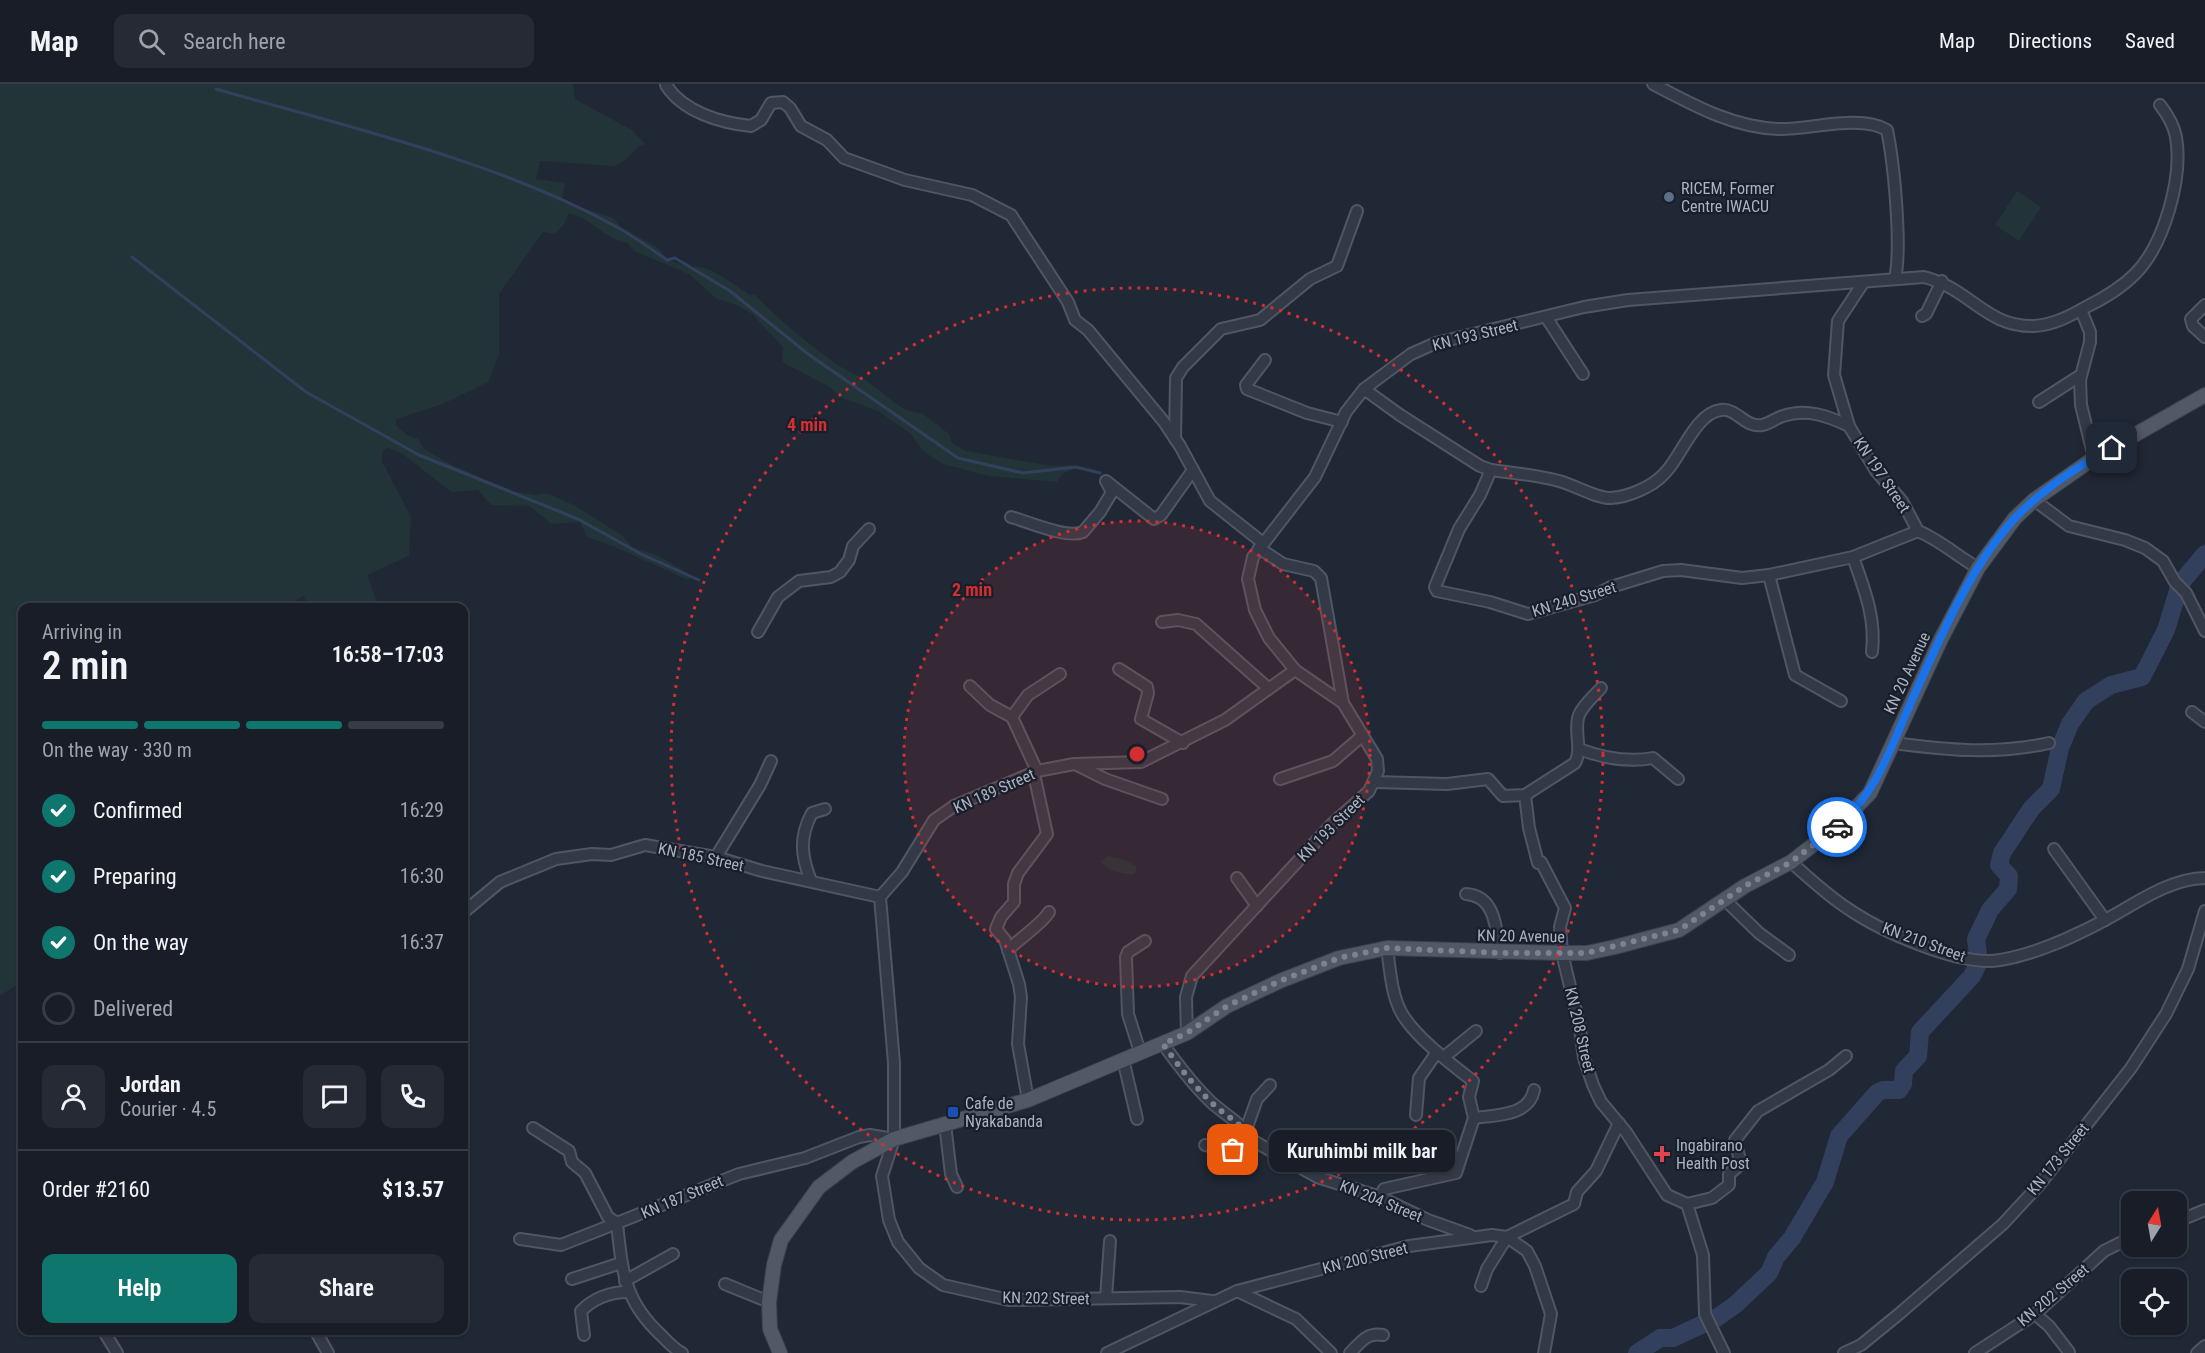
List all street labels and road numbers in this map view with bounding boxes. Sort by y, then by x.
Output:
street label: KN 193 Street [1430,315,1520,355]
street label: KN 197 Street [1850,434,1914,517]
street label: KN 240 Street [1530,577,1619,621]
street label: KN 20 Avenue [1880,629,1934,717]
street label: KN 189 Street [950,764,1038,817]
street label: KN 193 Street [1293,790,1369,866]
street label: KN 185 Street [656,839,746,875]
street label: KN 210 Street [1880,918,1968,966]
street label: KN 20 Avenue [1477,926,1565,946]
street label: KN 208 Street [1561,985,1599,1075]
street label: KN 173 Street [2023,1119,2093,1199]
street label: KN 187 Street [638,1171,726,1223]
street label: KN 204 Street [1337,1176,1425,1226]
street label: KN 200 Street [1320,1238,1410,1278]
street label: KN 202 Street [2014,1260,2093,1330]
street label: KN 202 Street [1002,1288,1090,1308]

